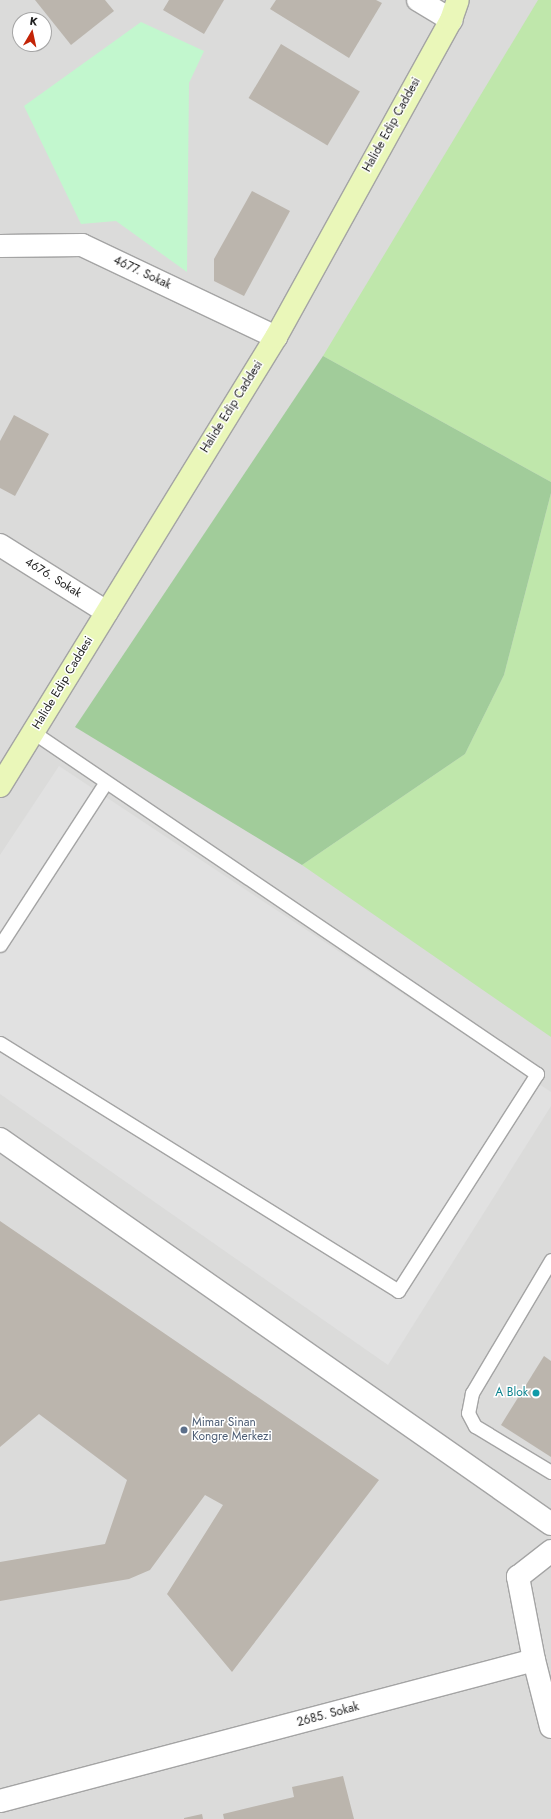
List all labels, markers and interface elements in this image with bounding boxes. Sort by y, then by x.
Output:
north arrow [12,12,52,52]
text: K [29,13,39,30]
street label: Halide Edip Caddesi [360,75,424,175]
street label: 4677. Sokak [111,253,173,293]
street label: Halide Edip Caddesi [198,358,266,456]
street label: 4676. Sokak [22,555,84,601]
street label: Halide Edip Caddesi [30,634,96,732]
place label: A Blok [495,1386,528,1400]
marker: A Blok [531,1388,541,1398]
place label: Mimar Sinan Kongre Merkezi [192,1416,272,1444]
marker: Mimar Sinan Kongre Merkezi [179,1425,189,1435]
street label: 2685. Sokak [295,1700,361,1730]

